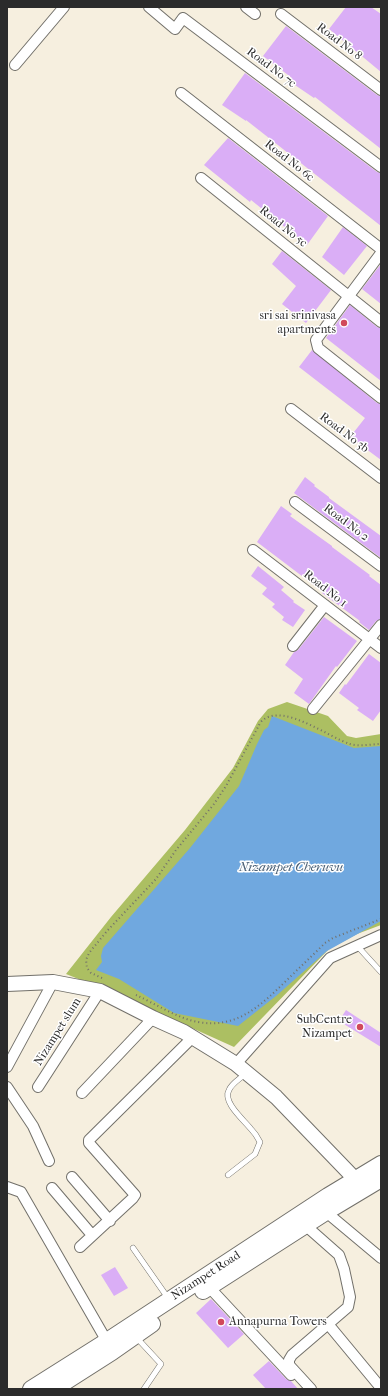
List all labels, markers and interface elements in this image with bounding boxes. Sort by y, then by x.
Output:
street label: Road No 8 [314,20,364,64]
street label: Road No 7c [244,45,298,91]
street label: Road No 6c [261,137,317,185]
street label: Road No 5c [256,203,310,251]
place label: sri sai srinivasa apartments [259,309,336,337]
marker: sri sai srinivasa apartments [339,318,349,328]
street label: Road No 3b [316,410,372,456]
street label: Road No 2 [321,501,371,545]
street label: Road No 1 [300,568,350,610]
water label: Nizampet Cheruvu [239,860,343,876]
street label: Nizampet slum [31,996,85,1068]
place label: SubCentre Nizampet [297,1013,352,1041]
marker: SubCentre Nizampet [355,1022,365,1032]
street label: Nizampet Road [169,1248,243,1304]
place label: Annapurna Towers [229,1315,327,1329]
marker: Annapurna Towers [216,1317,226,1327]

